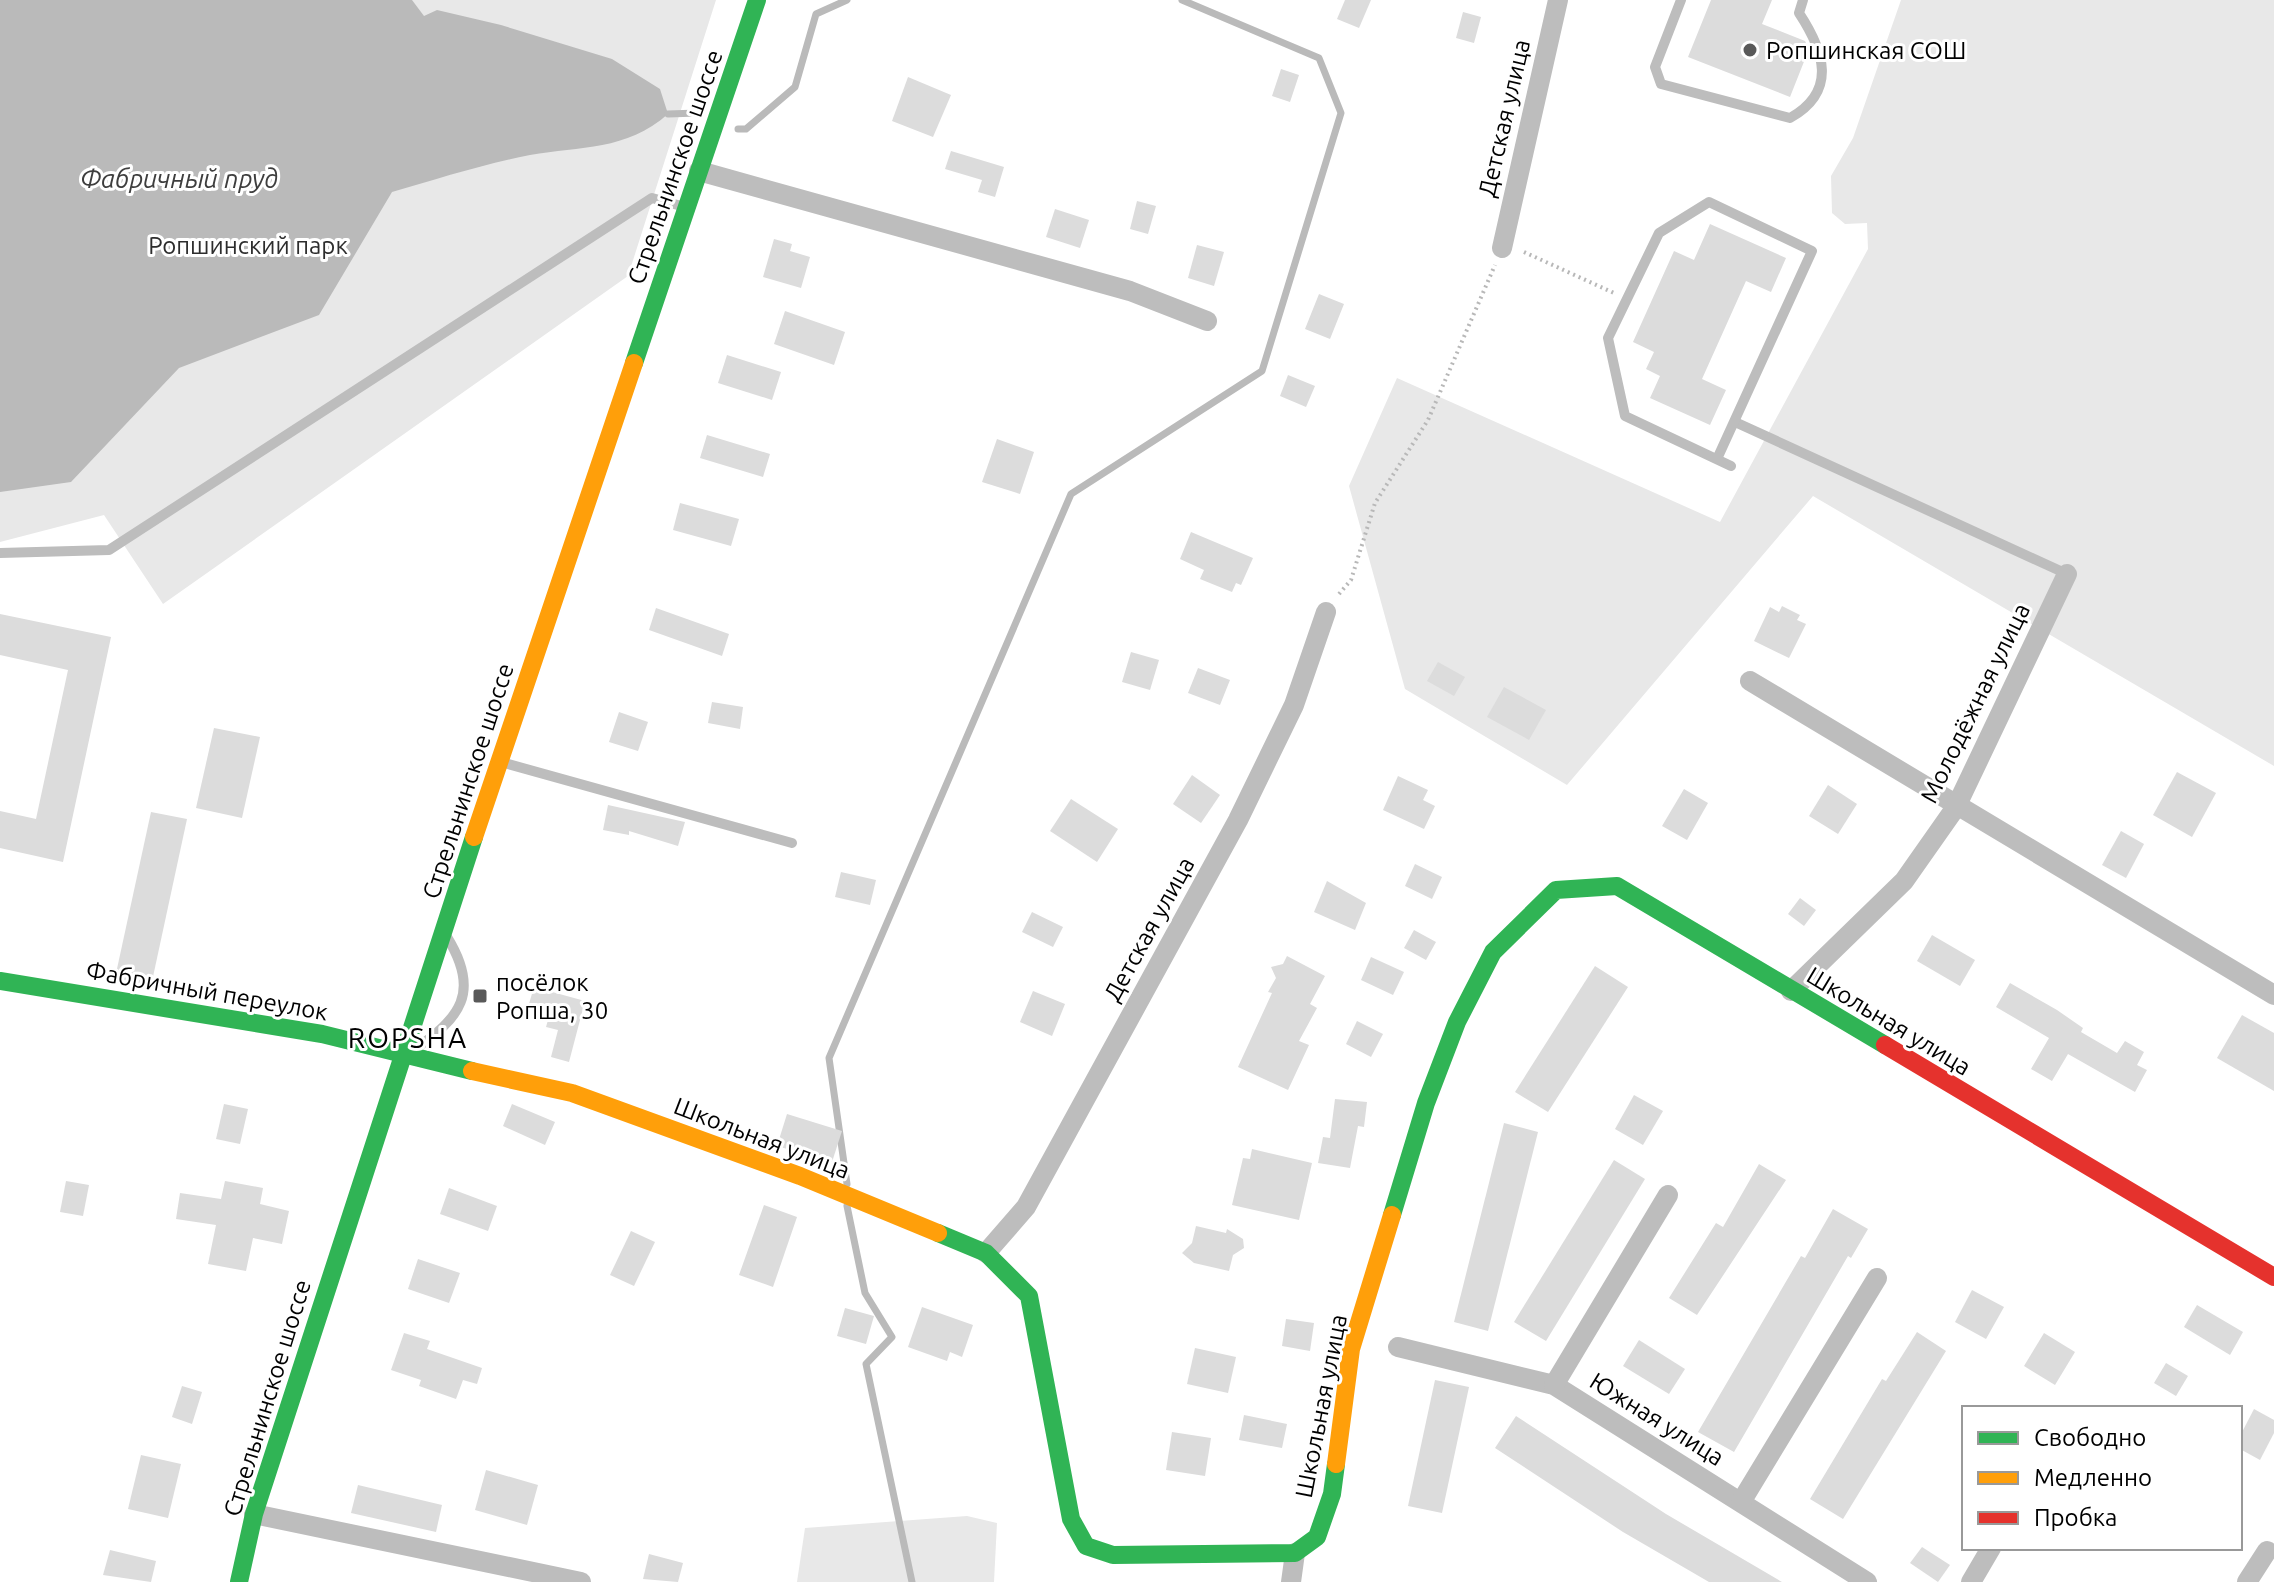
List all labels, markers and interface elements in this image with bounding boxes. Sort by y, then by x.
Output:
street label: Детская улица [1473,37,1535,199]
place label: Ропшинская СОШ [1766,37,1966,64]
marker: Ропшинская СОШ [1741,41,1759,59]
street label: Стрельнинское шоссе [622,46,728,288]
water label: Фабричный пруд [80,164,278,193]
park label: Ропшинский парк [148,232,348,259]
street label: Молодёжная улица [1915,599,2035,807]
street label: Стрельнинское шоссе [417,660,519,902]
street label: Детская улица [1098,852,1200,1006]
street label: Фабричный переулок [84,956,330,1026]
street label: Школьная улица [1802,961,1976,1081]
place label: посёлок Ропша, 30 [496,969,608,1024]
marker: посёлок Ропша, 30 [471,987,489,1005]
district label: ROPSHA [348,1022,468,1053]
street label: Школьная улица [670,1092,854,1184]
street label: Стрельнинское шоссе [218,1277,316,1519]
street label: Школьная улица [1290,1312,1352,1500]
street label: Южная улица [1585,1367,1729,1471]
legend [1962,1406,2242,1550]
text: Свободно [2034,1424,2146,1451]
text: Медленно [2034,1464,2152,1491]
text: Пробка [2034,1504,2117,1531]

